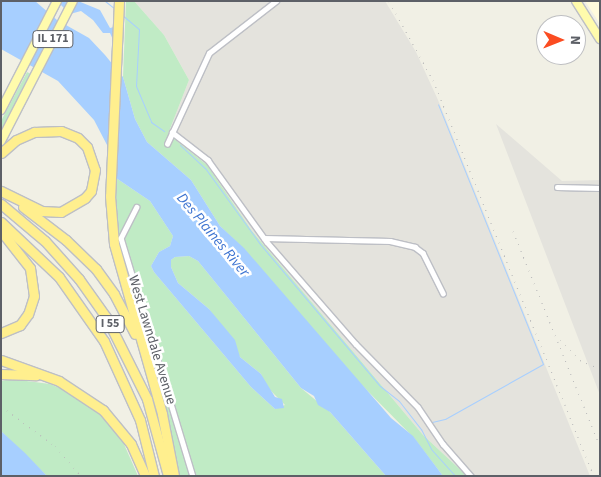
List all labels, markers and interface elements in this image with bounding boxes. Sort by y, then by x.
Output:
north arrow [536,15,586,65]
road number: IL 171 [32,30,74,48]
text: N [565,35,585,45]
water label: Des Plaines River [173,190,253,280]
street label: West Lawndale Avenue [124,274,180,406]
road number: I 55 [95,314,125,334]

